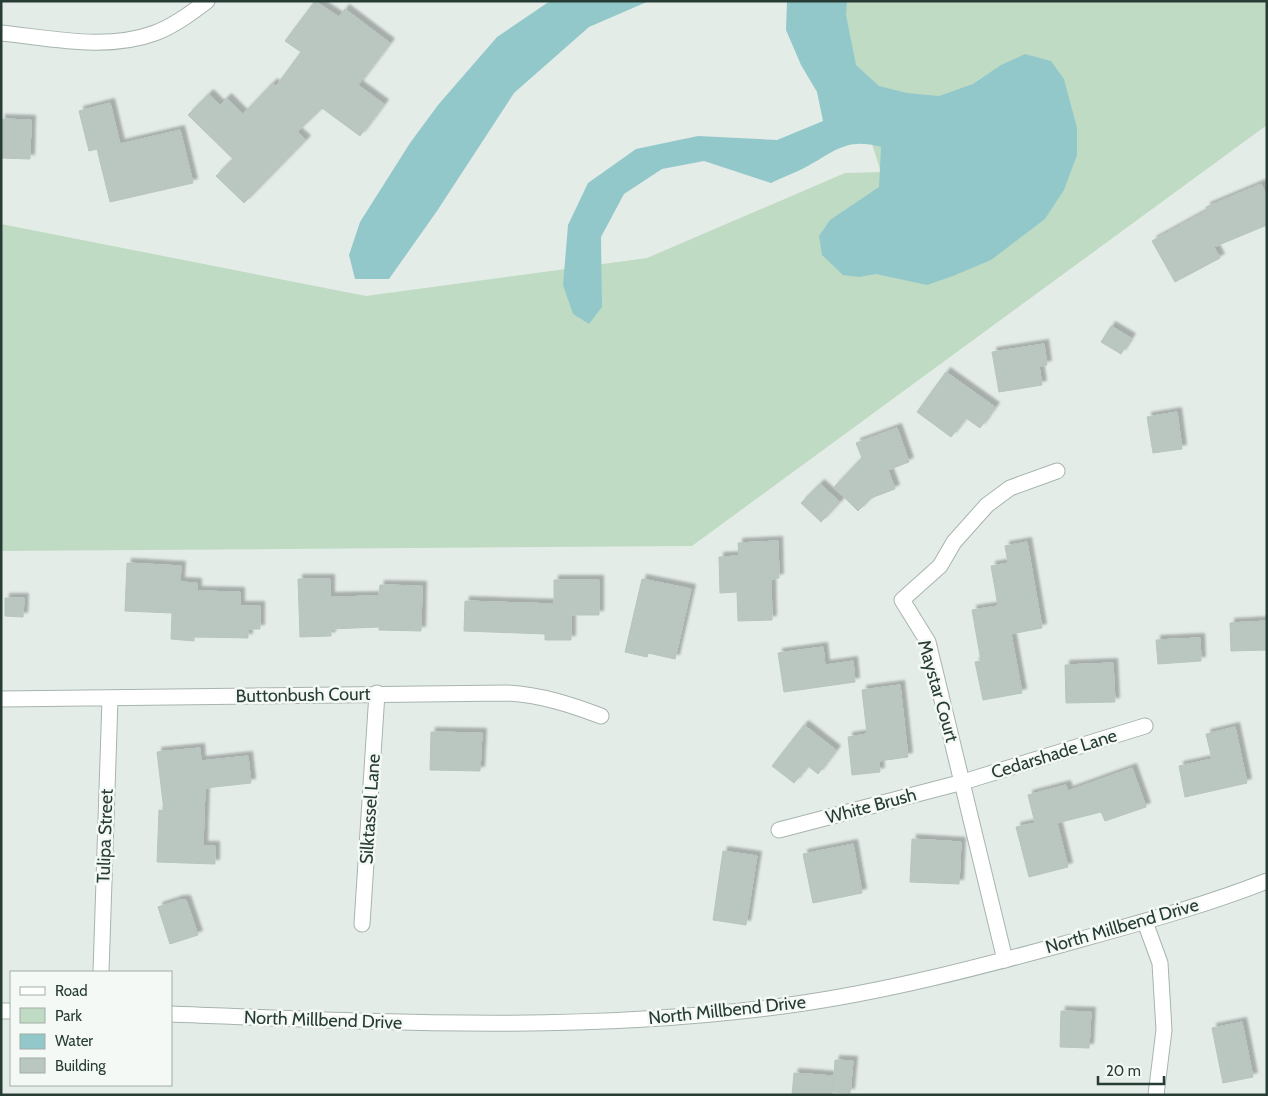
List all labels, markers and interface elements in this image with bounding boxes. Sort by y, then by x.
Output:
street label: Maystar Court [913,637,963,745]
street label: Buttonbush Court [235,683,371,707]
street label: Cedarshade Lane [988,724,1120,784]
street label: Silktassel Lane [355,753,385,865]
street label: White Brush [823,783,919,829]
street label: Tulipa Street [92,788,118,884]
street label: North Millbend Drive [1043,894,1201,958]
legend [10,971,172,1086]
text: Road [55,982,88,1000]
street label: North Millbend Drive [647,991,807,1029]
street label: North Millbend Drive [244,1006,402,1034]
text: Park [55,1007,82,1025]
text: Water [55,1032,93,1050]
scale bar [1098,1054,1164,1086]
text: Building [55,1057,106,1075]
text: 20 m [1106,1062,1141,1080]

